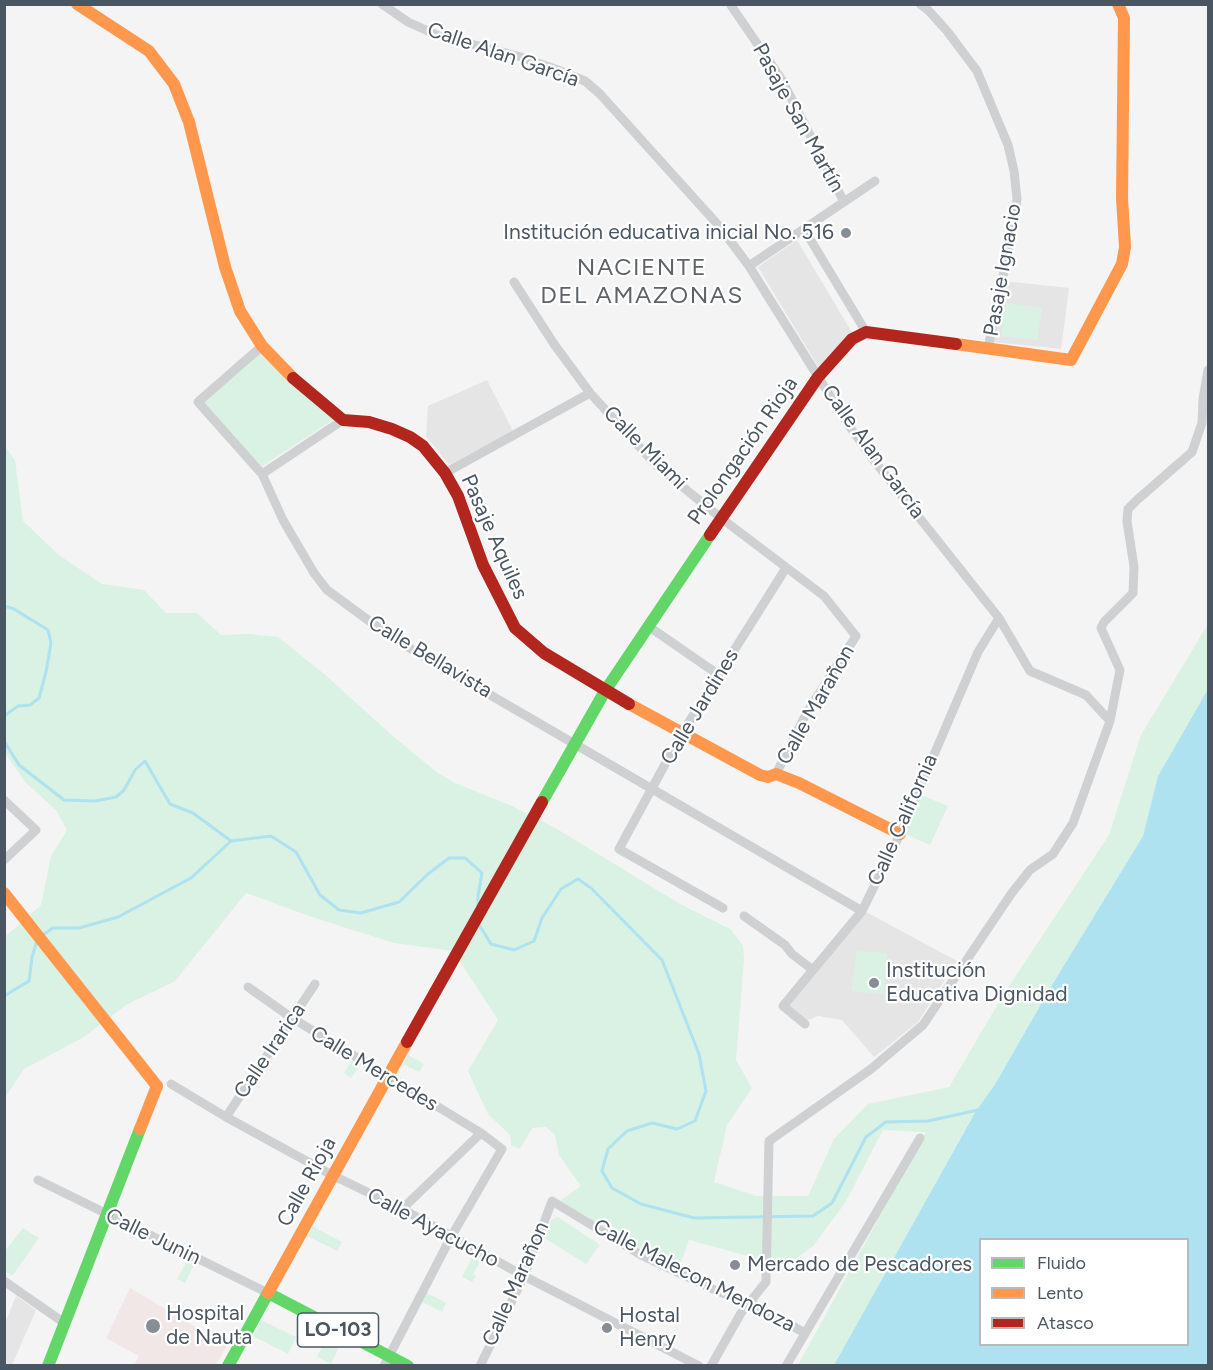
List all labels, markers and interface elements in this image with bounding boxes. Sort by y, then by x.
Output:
street label: Calle Alan García [424,17,582,93]
street label: Pasaje San Martín [747,39,849,197]
street label: Pasaje Ignacio [979,202,1027,338]
place label: Institución educativa inicial No. 516 [503,220,834,246]
marker: Institución educativa inicial No. 516 [839,226,853,240]
district label: NACIENTE DEL AMAZONAS [540,254,744,310]
street label: Prolongación Rioja [683,372,803,530]
street label: Calle Alan García [816,380,930,524]
street label: Calle Miami [598,401,692,495]
street label: Pasaje Aquiles [455,471,533,603]
street label: Calle Bellavista [364,610,496,704]
street label: Calle Marañon [772,641,860,769]
street label: Calle Jardines [656,645,744,769]
street label: Calle California [863,750,943,890]
place label: Institución Educativa Dignidad [886,958,1067,1008]
marker: Institución Educativa Dignidad [867,976,881,990]
street label: Calle Irarica [229,999,311,1103]
street label: Calle Mercedes [306,1021,442,1117]
street label: Calle Rioja [272,1133,342,1231]
street label: Calle Ayacucho [363,1183,503,1273]
street label: Calle Junin [101,1203,205,1271]
street label: Calle Malecon Mendoza [589,1214,799,1338]
street label: Calle Marañon [477,1218,555,1350]
legend [979,1238,1189,1346]
place label: Mercado de Pescadores [747,1252,972,1278]
text: Fluido [1037,1252,1086,1274]
marker: Mercado de Pescadores [728,1258,742,1272]
text: Lento [1037,1282,1083,1304]
place label: Hospital de Nauta [166,1301,252,1351]
place label: Hostal Henry [619,1303,680,1353]
text: Atasco [1037,1312,1094,1334]
road number: LO-103 [298,1313,378,1347]
marker: Hospital de Nauta [144,1317,162,1335]
marker: Hostal Henry [600,1321,614,1335]

